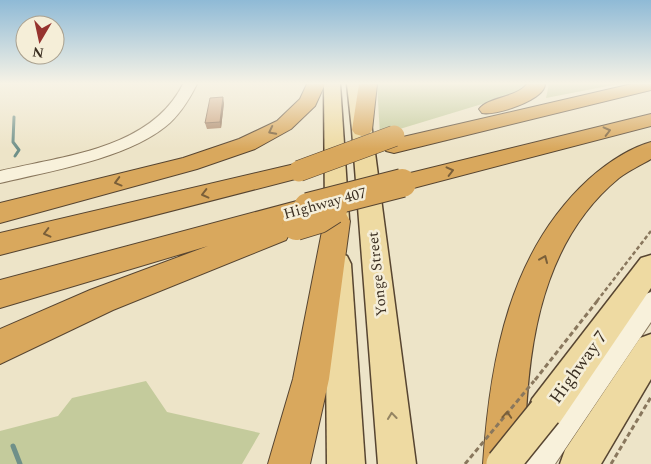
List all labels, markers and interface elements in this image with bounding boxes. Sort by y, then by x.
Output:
north arrow [15,15,65,65]
text: N [31,41,45,64]
one-way arrow [268,125,277,135]
one-way arrow [603,126,612,137]
one-way arrow [445,166,454,177]
one-way arrow [114,176,123,187]
street label: Highway 407 [281,181,369,226]
one-way arrow [200,188,209,199]
one-way arrow [42,227,51,238]
street label: Yonge Street [362,231,393,317]
one-way arrow [538,255,548,263]
street label: Highway 7 [543,325,614,409]
one-way arrow [387,411,398,419]
one-way arrow [501,411,512,419]

